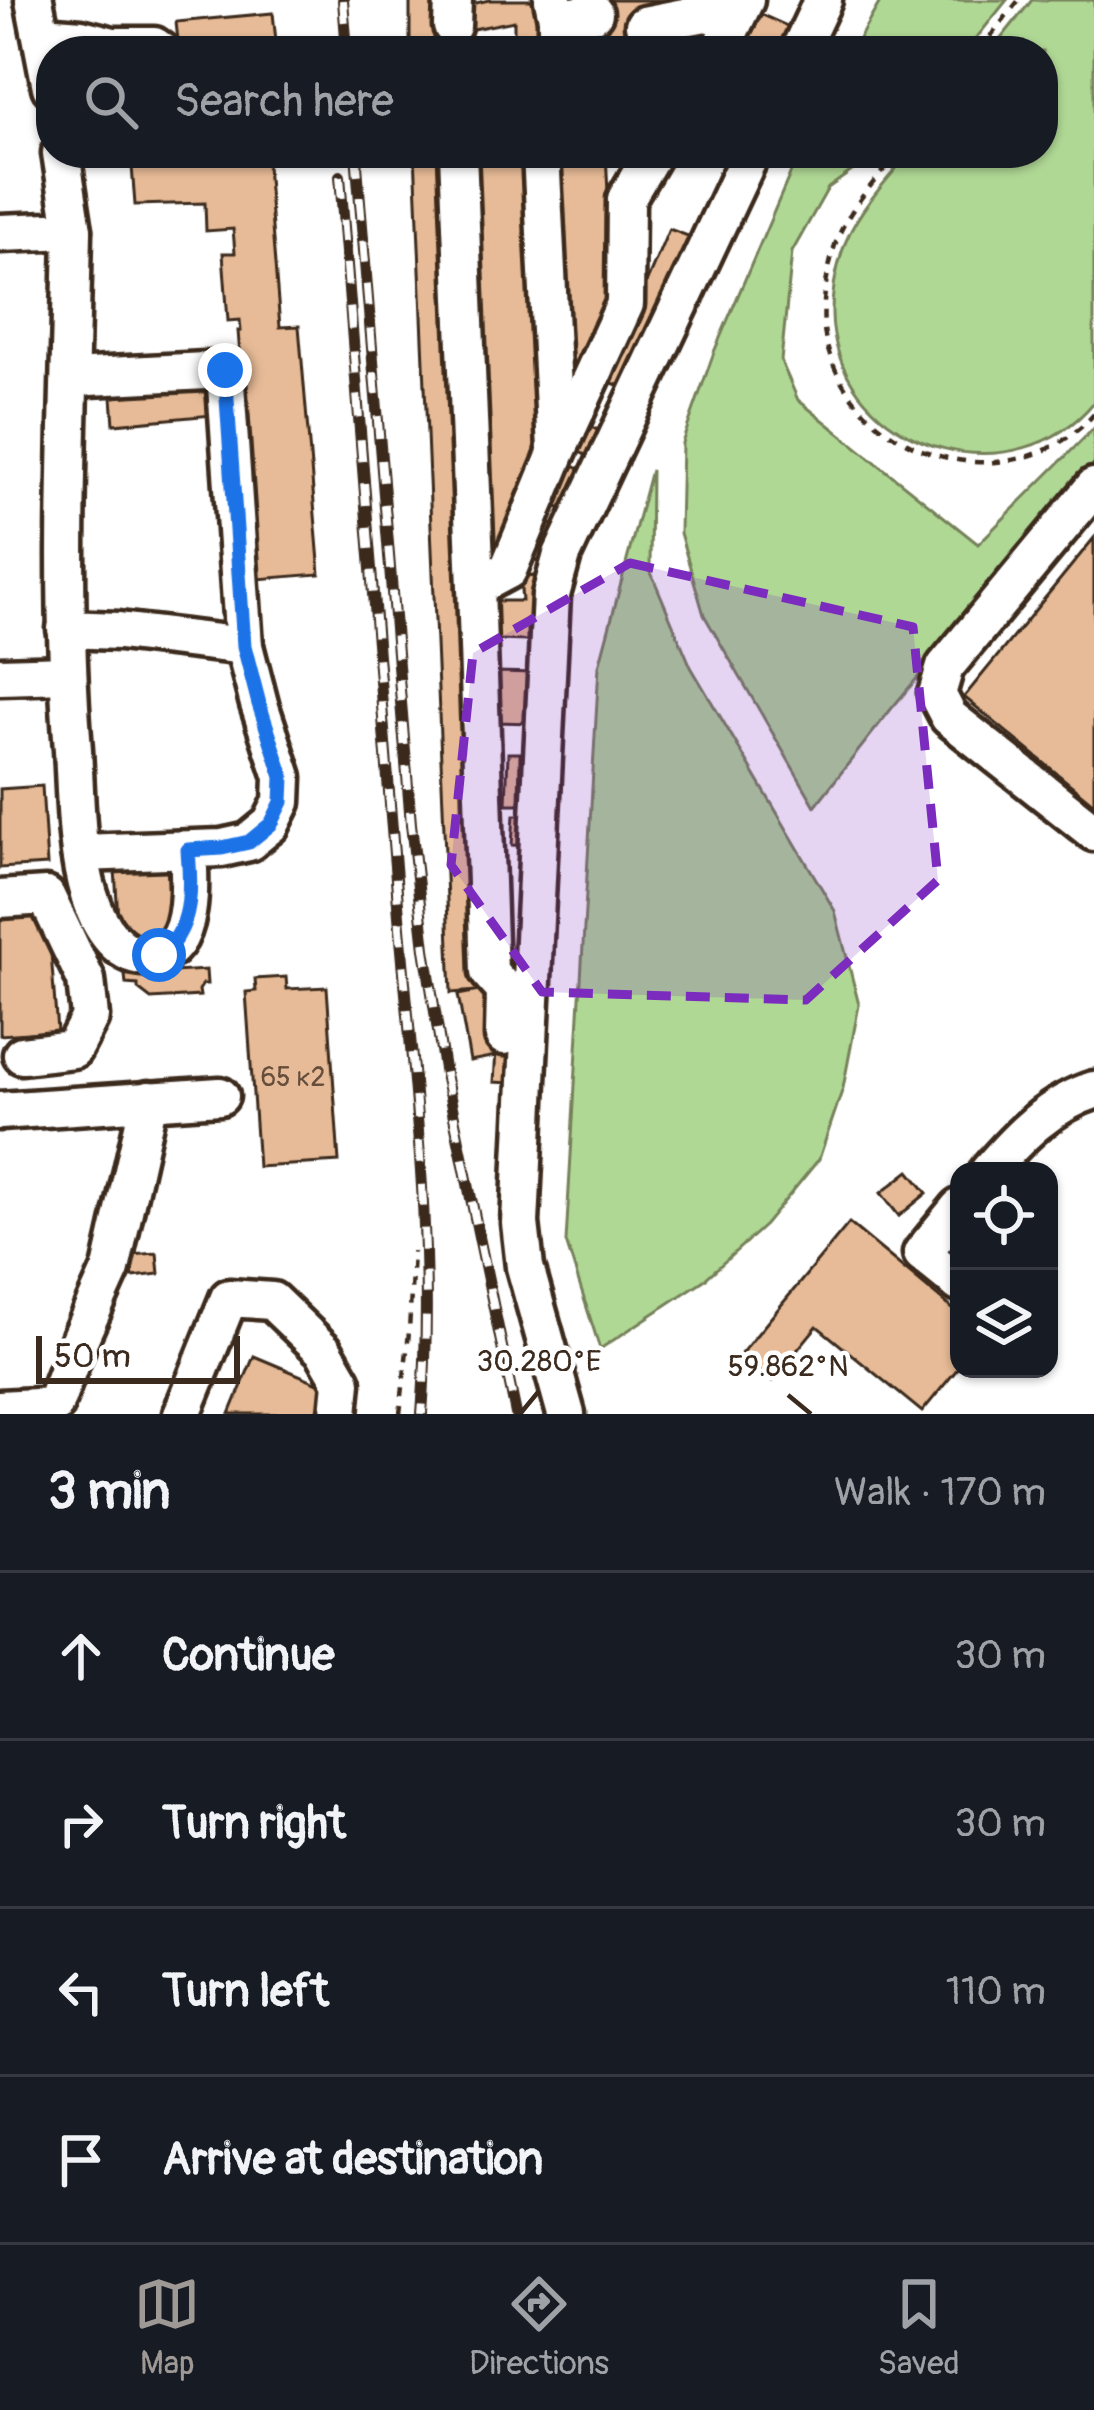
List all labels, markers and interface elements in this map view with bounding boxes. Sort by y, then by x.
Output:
search box [36,36,1058,168]
icon: search [78,69,144,135]
text: Search here [174,74,394,130]
route end [198,343,252,397]
route start [132,928,186,982]
house number: 65 к2 [260,1061,326,1094]
map controls [950,1162,1058,1378]
button: locate [950,1162,1058,1270]
button: layers [950,1270,1058,1378]
scale bar [36,1330,240,1383]
text: 50 m [54,1336,131,1377]
text: 30.280°E [477,1343,601,1380]
text: 59.862°N [727,1348,849,1385]
text: 3 min [48,1460,170,1524]
text: Walk · 170 m [834,1468,1046,1517]
icon: ahead [48,1623,114,1689]
text: Continue [162,1628,335,1684]
text: 30 m [955,1631,1046,1680]
icon: right [48,1791,114,1857]
text: Turn right [162,1796,346,1852]
text: 30 m [955,1799,1046,1848]
icon: left [48,1959,114,2025]
text: Turn left [162,1964,329,2020]
text: 110 m [946,1967,1046,2016]
icon: arrive [48,2127,114,2193]
text: Arrive at destination [162,2132,543,2188]
tab: Map [134,2271,200,2384]
tab: Directions [469,2271,609,2384]
tab: Saved [878,2271,960,2384]

